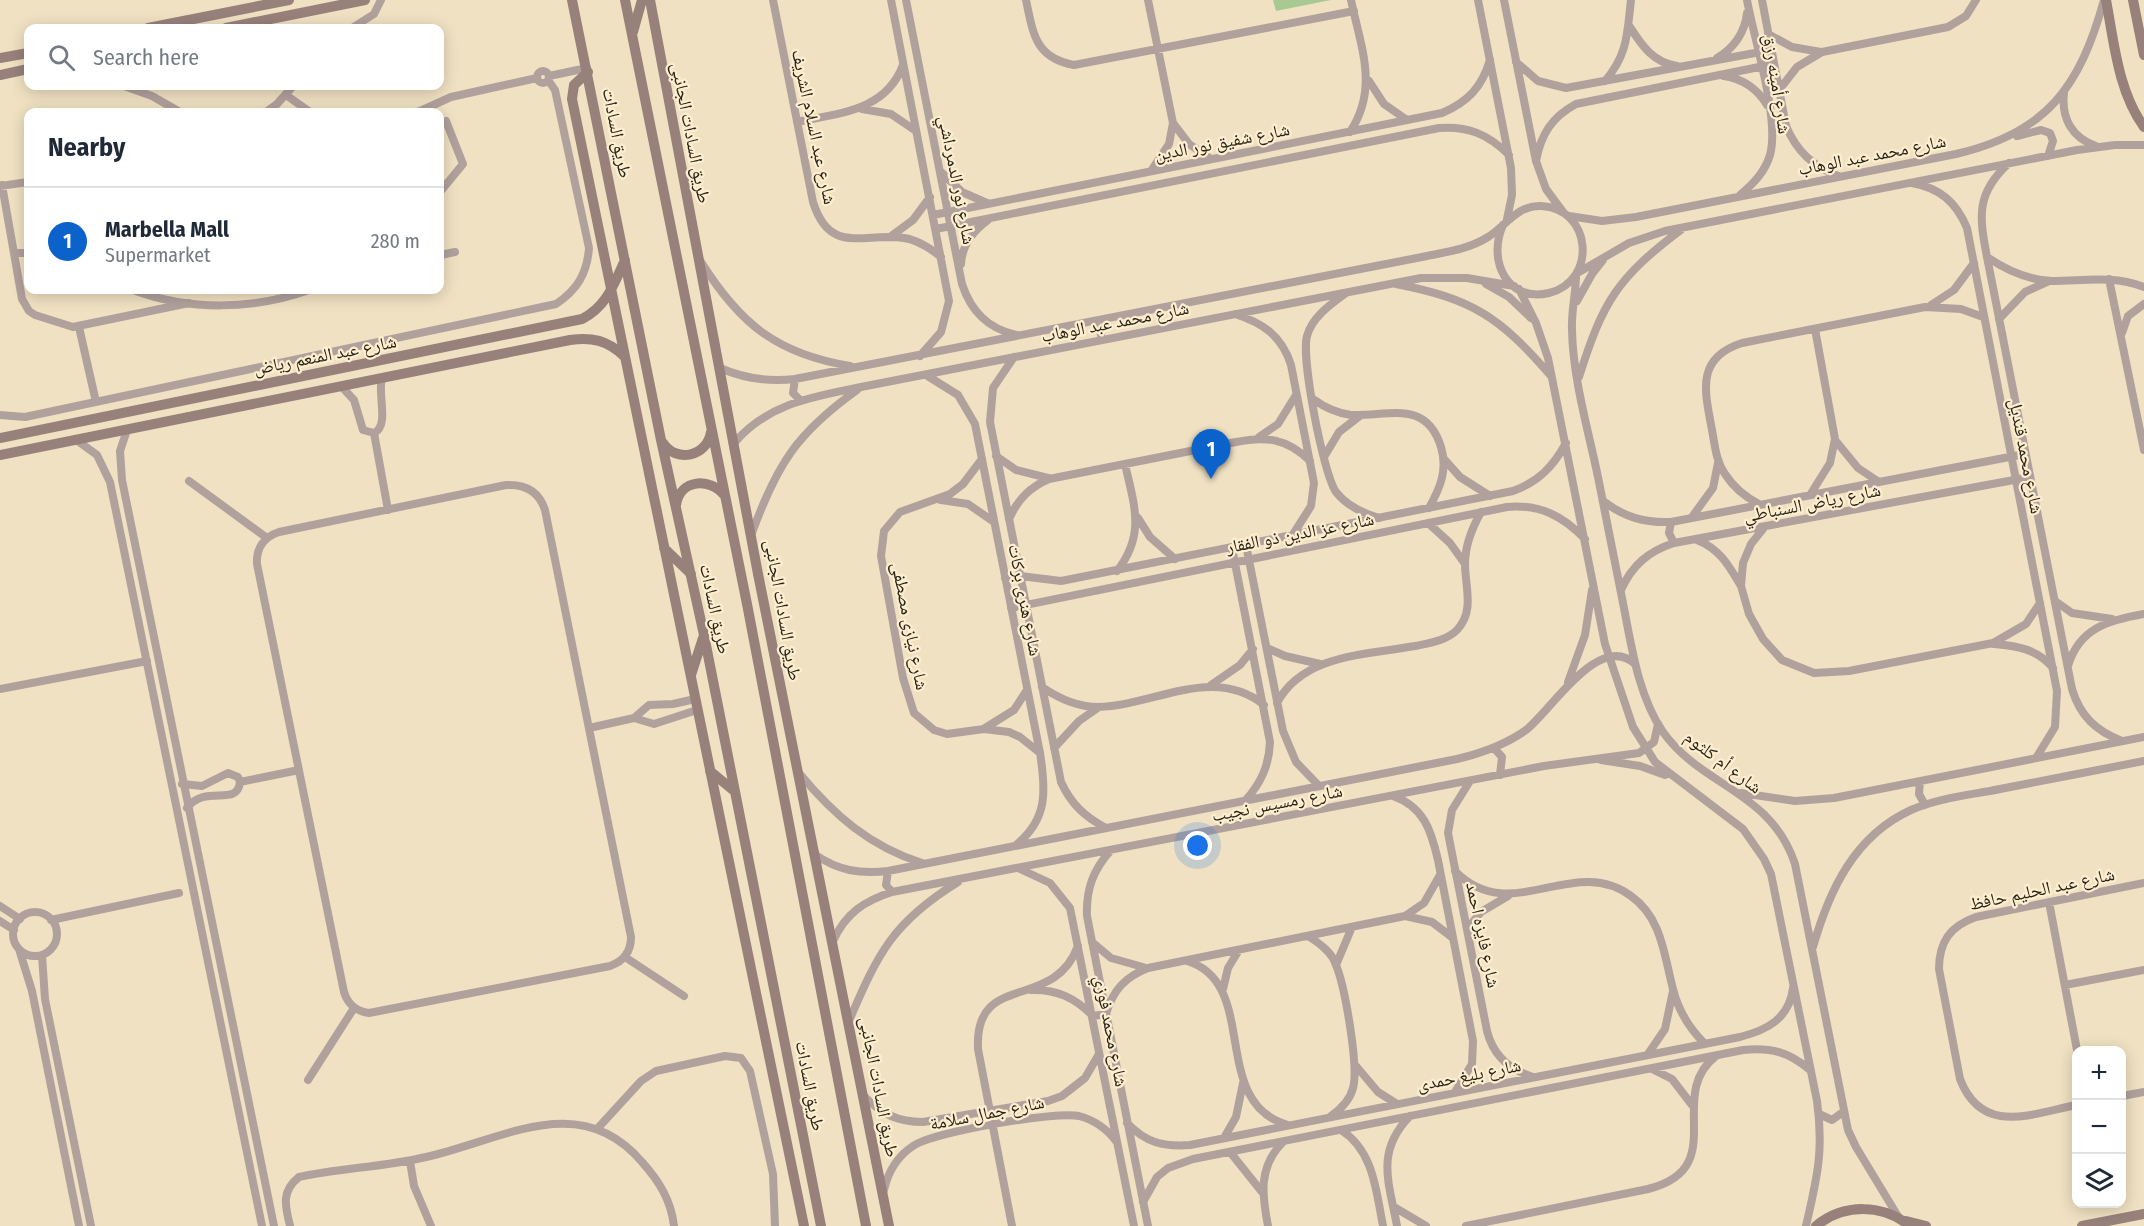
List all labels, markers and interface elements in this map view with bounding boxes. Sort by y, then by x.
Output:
search box [24,24,444,90]
street label: شارع أمينه رزق [1758,33,1796,135]
icon: search [45,41,78,74]
text: Search here [93,44,199,71]
street label: شارع عبد السلام الشريف [786,48,841,207]
street label: طريق السادات الجانبى [667,61,715,205]
street label: طريق السادات [597,86,637,180]
street label: شارع نور الدمرداشي [930,114,980,247]
street label: شارع شفيق نور الدين [1152,118,1292,166]
street label: شارع محمد عبد الوهاب [1796,130,1948,180]
text: Nearby [48,132,125,163]
text: Marbella Mall [105,216,229,243]
text: 1 [63,229,72,253]
text: 280 m [371,229,420,253]
text: Supermarket [105,243,211,267]
street label: شارع محمد عبد الوهاب [1039,297,1191,347]
street label: شارع عبد المنعم رياض [252,330,398,381]
street label: شارع محمد قنديل [2004,396,2048,516]
pin: 1 [1192,430,1230,479]
street label: شارع رياض السنباطي [1741,479,1883,531]
street label: شارع عز الدين ذو الفقار [1223,508,1376,558]
street label: طريق السادات الجانبى [760,538,806,682]
street label: شارع هنرى بركات [1003,542,1047,658]
street label: شارع نيازى مصطفى [887,560,933,692]
street label: طريق السادات [695,562,735,656]
street label: شارع أم كلثوم [1679,726,1766,799]
street label: شارع رمسيس نجيب [1210,780,1344,826]
your location [1183,831,1212,860]
street label: شارع عبد الحليم حافظ [1967,863,2117,916]
street label: شارع فايزه احمد [1461,880,1505,990]
street label: شارع محمد فوزي [1086,973,1133,1089]
street label: طريق السادات الجانبى [855,1015,903,1159]
street label: طريق السادات [790,1039,830,1133]
map controls [2072,1046,2126,1208]
button: + [2072,1046,2126,1100]
street label: شارع بليغ حمدى [1415,1054,1523,1097]
street label: شارع جمال سلامة [928,1091,1046,1135]
button: − [2072,1100,2126,1154]
button: layers [2072,1154,2126,1208]

